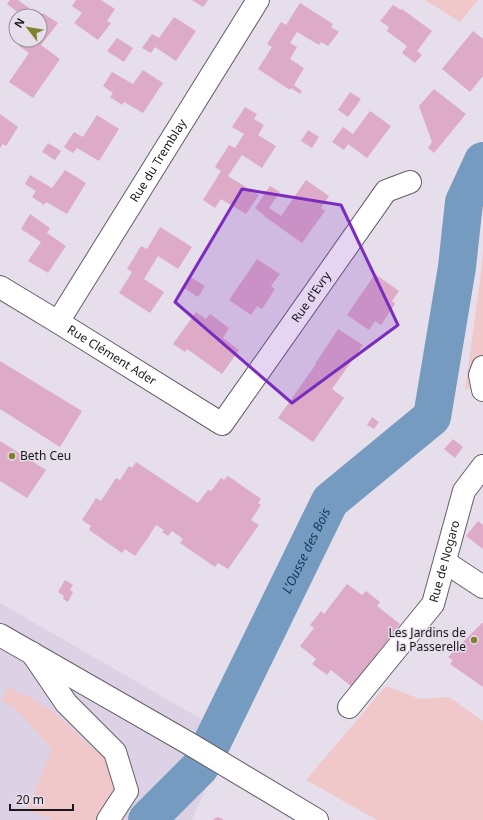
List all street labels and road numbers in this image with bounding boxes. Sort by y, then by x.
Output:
street label: Rue du Tremblay [126,115,191,205]
street label: Rue d'Evry [287,267,335,326]
street label: Rue Clément Ader [64,321,160,389]
street label: Rue de Nogaro [425,518,464,604]

